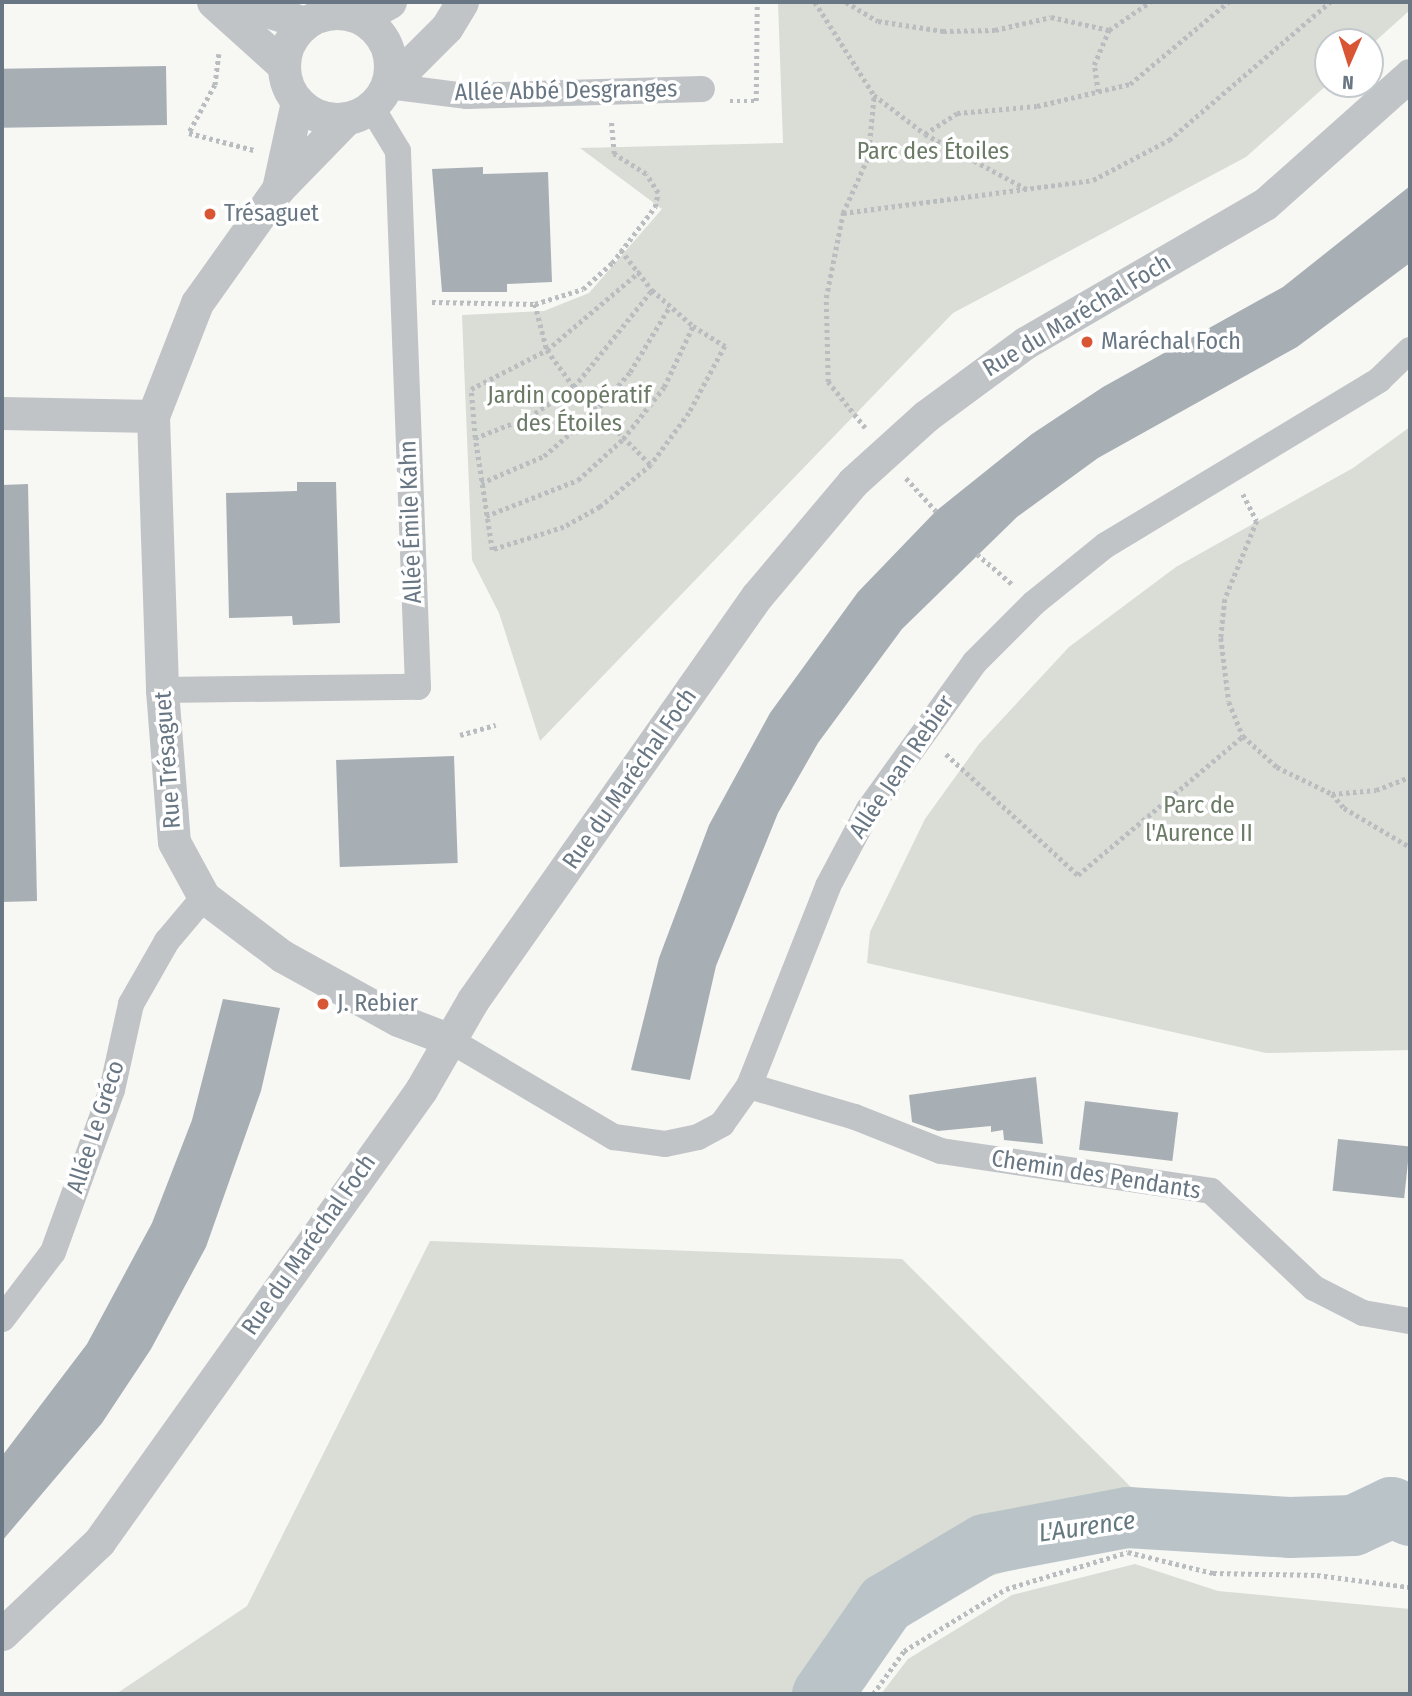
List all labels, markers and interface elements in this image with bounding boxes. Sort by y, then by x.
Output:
north arrow [1314,28,1384,98]
text: N [1342,71,1354,94]
street label: Allée Abbé Desgranges [454,75,678,107]
park label: Parc des Étoiles [857,138,1009,166]
place label: Trésaguet [224,200,319,228]
marker: Trésaguet [202,206,218,222]
street label: Rue du Maréchal Foch [978,248,1176,384]
place label: Maréchal Foch [1101,328,1241,356]
marker: Maréchal Foch [1079,334,1095,350]
park label: Jardin coopératif des Étoiles [487,382,651,438]
street label: Allée Émile Kahn [394,440,428,604]
street label: Rue du Maréchal Foch [557,683,703,875]
street label: Rue Trésaguet [149,690,187,830]
street label: Allée Jean Rebier [844,690,960,844]
park label: Parc de l'Aurence II [1145,792,1253,848]
place label: J. Rebier [337,990,418,1018]
marker: J. Rebier [315,996,331,1012]
street label: Allée Le Gréco [61,1057,131,1197]
street label: Chemin des Pendants [989,1144,1203,1206]
street label: Rue du Maréchal Foch [236,1149,382,1341]
water label: L'Aurence [1037,1505,1137,1549]

